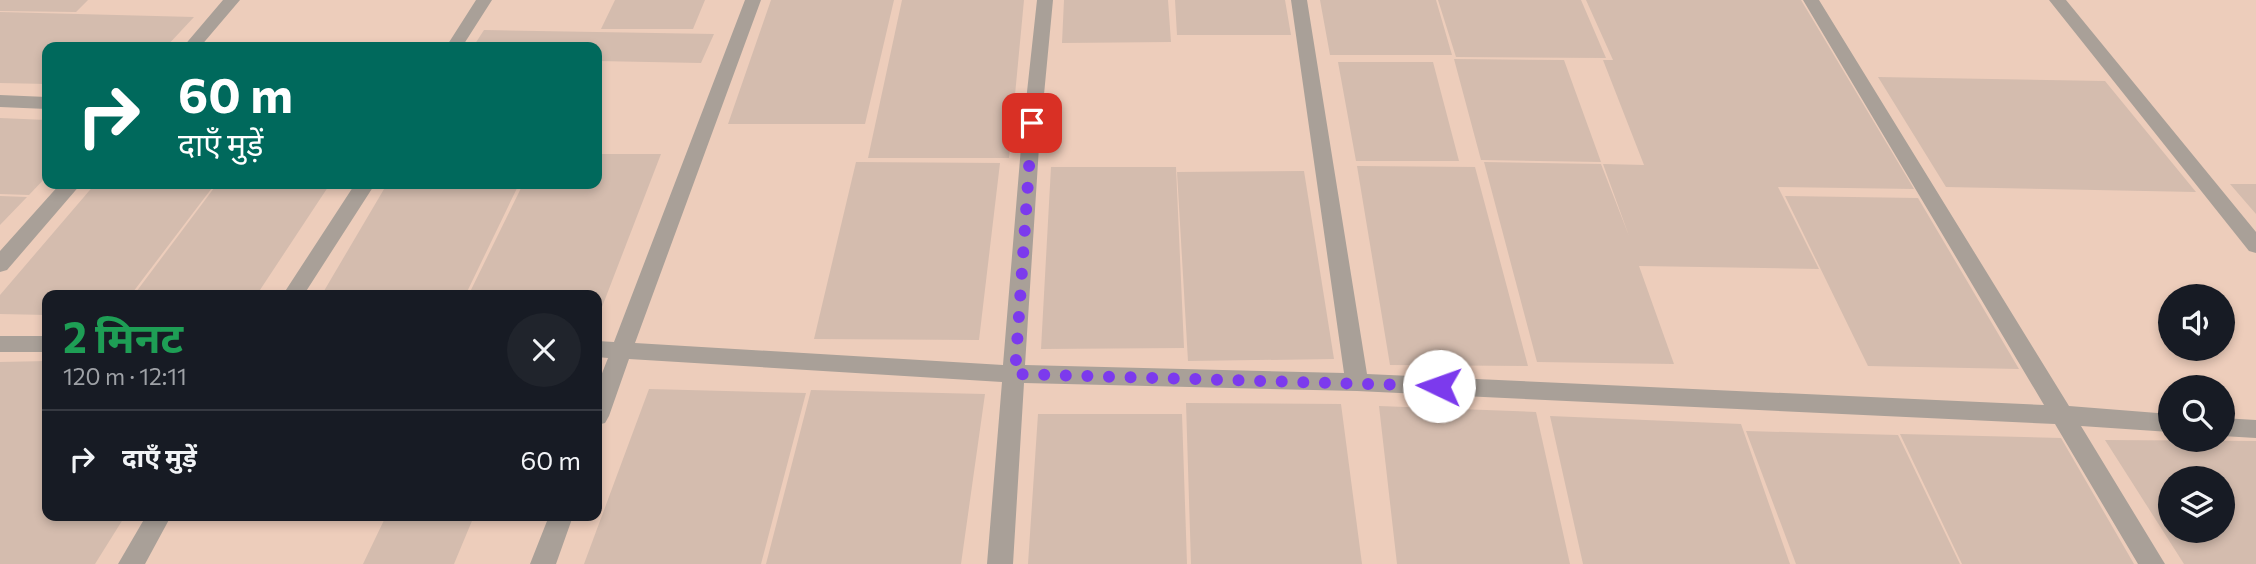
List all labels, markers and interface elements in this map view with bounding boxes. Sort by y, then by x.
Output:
text: 60 m [178,63,293,123]
icon: right [63,70,154,161]
pin [1002,93,1062,153]
icon: arrive [1013,104,1051,142]
text: दाएँ मुड़ें [178,123,263,163]
map controls [2158,284,2235,543]
button: sound [2158,284,2235,361]
text: 2 मिनट [63,310,183,362]
button: close [507,313,581,387]
position arrow [1402,349,1476,423]
text: 120 m · 12:11 [63,362,187,390]
button: search [2158,375,2235,452]
icon: right [63,440,101,478]
text: दाएँ मुड़ें [122,441,197,472]
text: 60 m [521,444,581,475]
button: layers [2158,466,2235,543]

